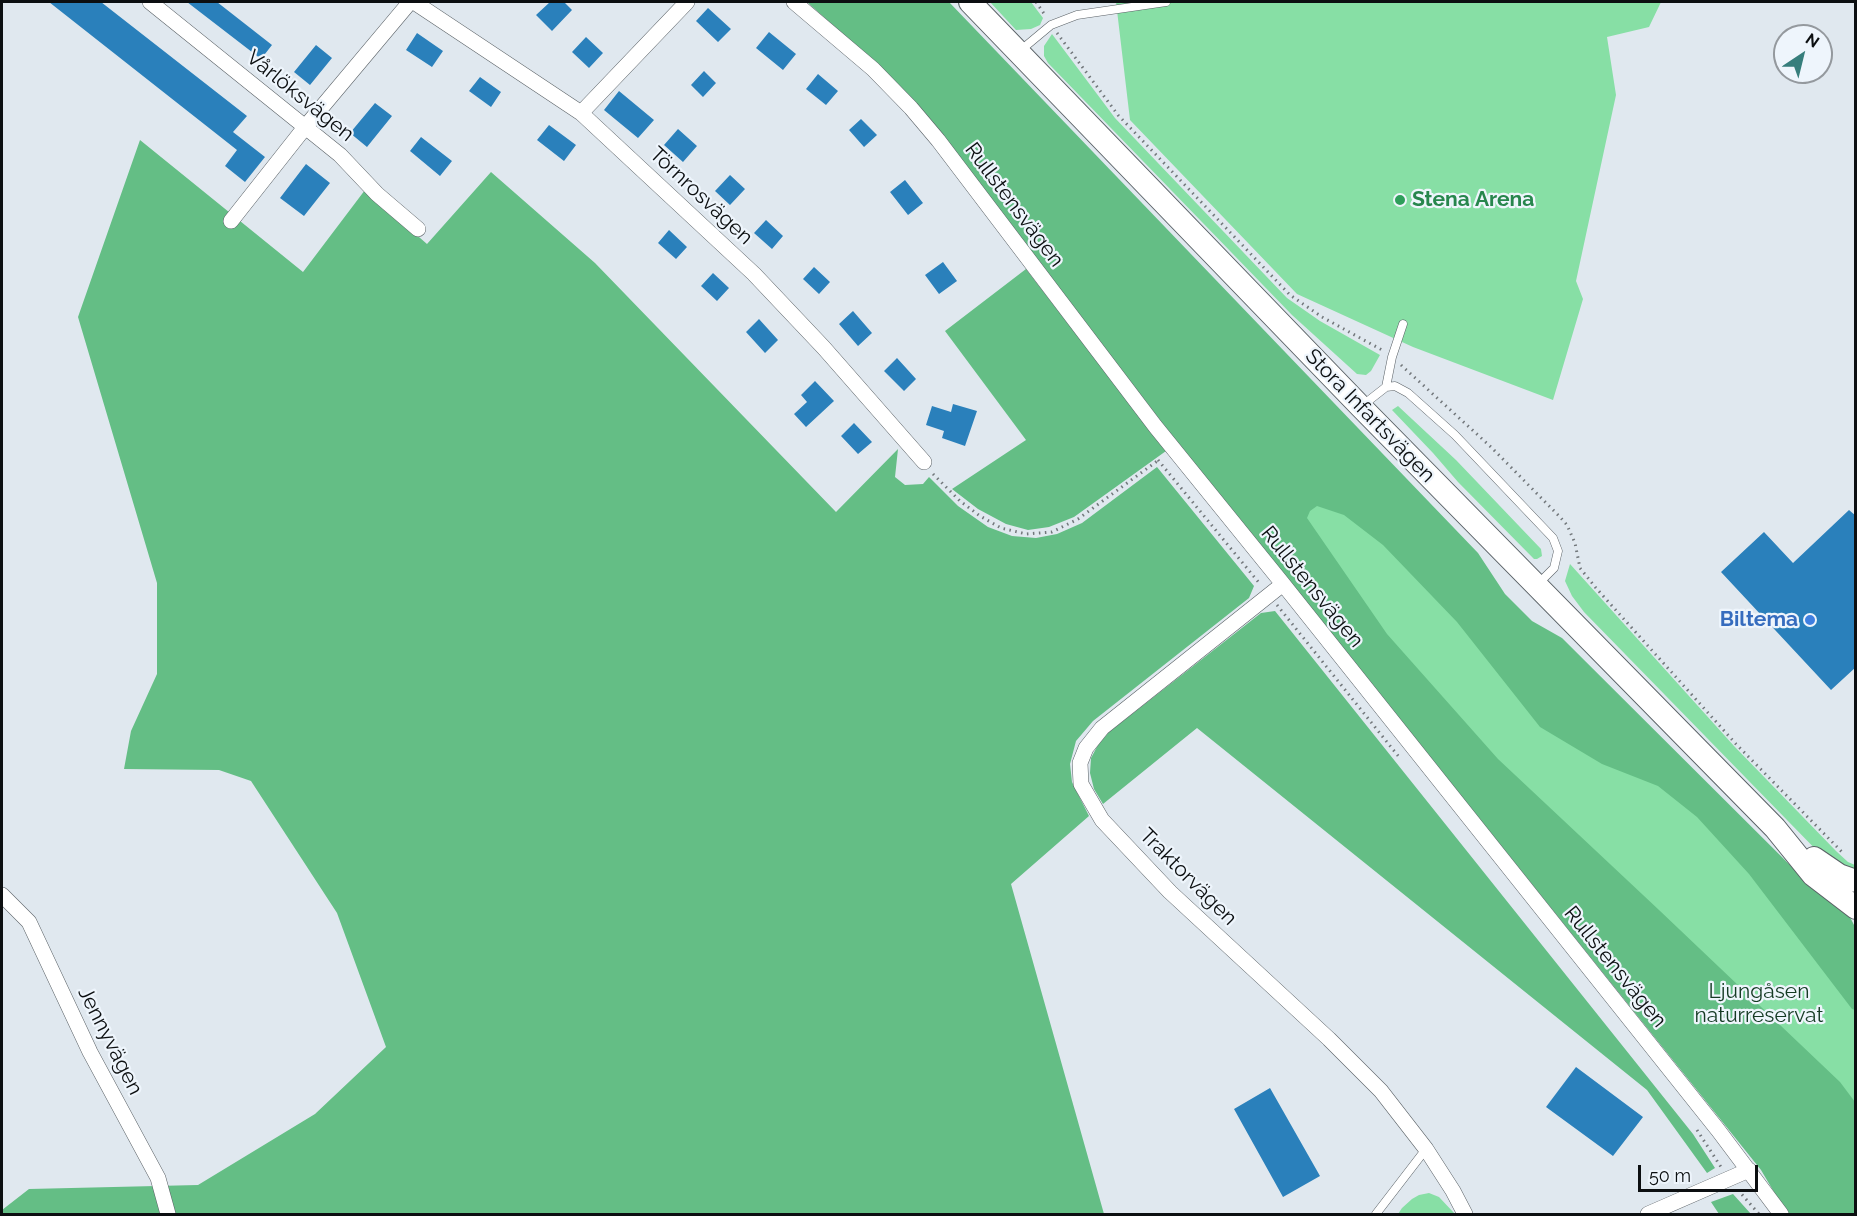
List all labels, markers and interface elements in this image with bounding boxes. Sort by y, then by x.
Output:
north arrow [1773,24,1833,84]
text: N [1802,29,1823,52]
street label: Vårlöksvägen [241,45,359,147]
street label: Rullstensvägen [959,138,1069,272]
street label: Törnrosvägen [644,142,758,250]
place label: Stena Arena [1412,187,1534,213]
marker: Stena Arena [1393,193,1407,207]
street label: Stora Infartsvägen [1300,344,1440,488]
street label: Rullstensvägen [1255,521,1369,653]
place label: Biltema [1720,607,1798,633]
marker: Biltema [1803,613,1817,627]
street label: Traktorvägen [1134,823,1242,931]
street label: Rullstensvägen [1558,901,1672,1033]
park label: Ljungåsen naturreservat [1694,979,1824,1029]
street label: Jennyvägen [72,983,148,1099]
scale bar [1641,1153,1761,1191]
text: 50 m [1649,1165,1691,1186]

